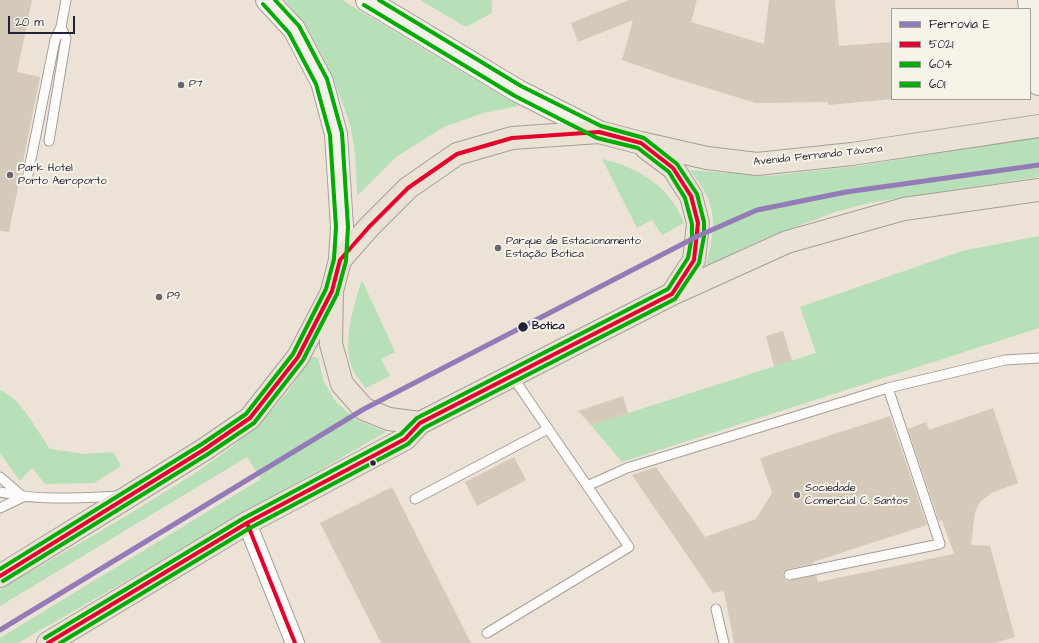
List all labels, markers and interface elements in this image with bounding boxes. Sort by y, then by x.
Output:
scale bar [10,8,77,34]
legend [891,8,1031,100]
text: 20 m [15,14,44,31]
text: Ferrovia E [929,16,990,33]
text: 5021 [929,36,953,53]
text: 604 [929,56,952,73]
text: 601 [929,76,946,93]
place label: P7 [189,78,203,92]
marker: P7 [176,80,186,90]
street label: Avenida Fernando Távora [753,143,883,169]
place label: Park Hotel Porto Aeroporto [18,162,107,188]
marker: Park Hotel Porto Aeroporto [5,170,15,180]
place label: Parque de Estacionamento Estação Botica [506,235,641,261]
marker: Parque de Estacionamento Estação Botica [493,243,503,253]
place label: P9 [167,290,180,304]
marker: P9 [154,292,164,302]
marker: Botica [516,320,530,334]
place label: Botica [532,320,565,334]
unlabelled marker [368,458,378,468]
place label: Sociedade Comercial C. Santos [805,482,908,508]
marker: Sociedade Comercial C. Santos [792,490,802,500]

